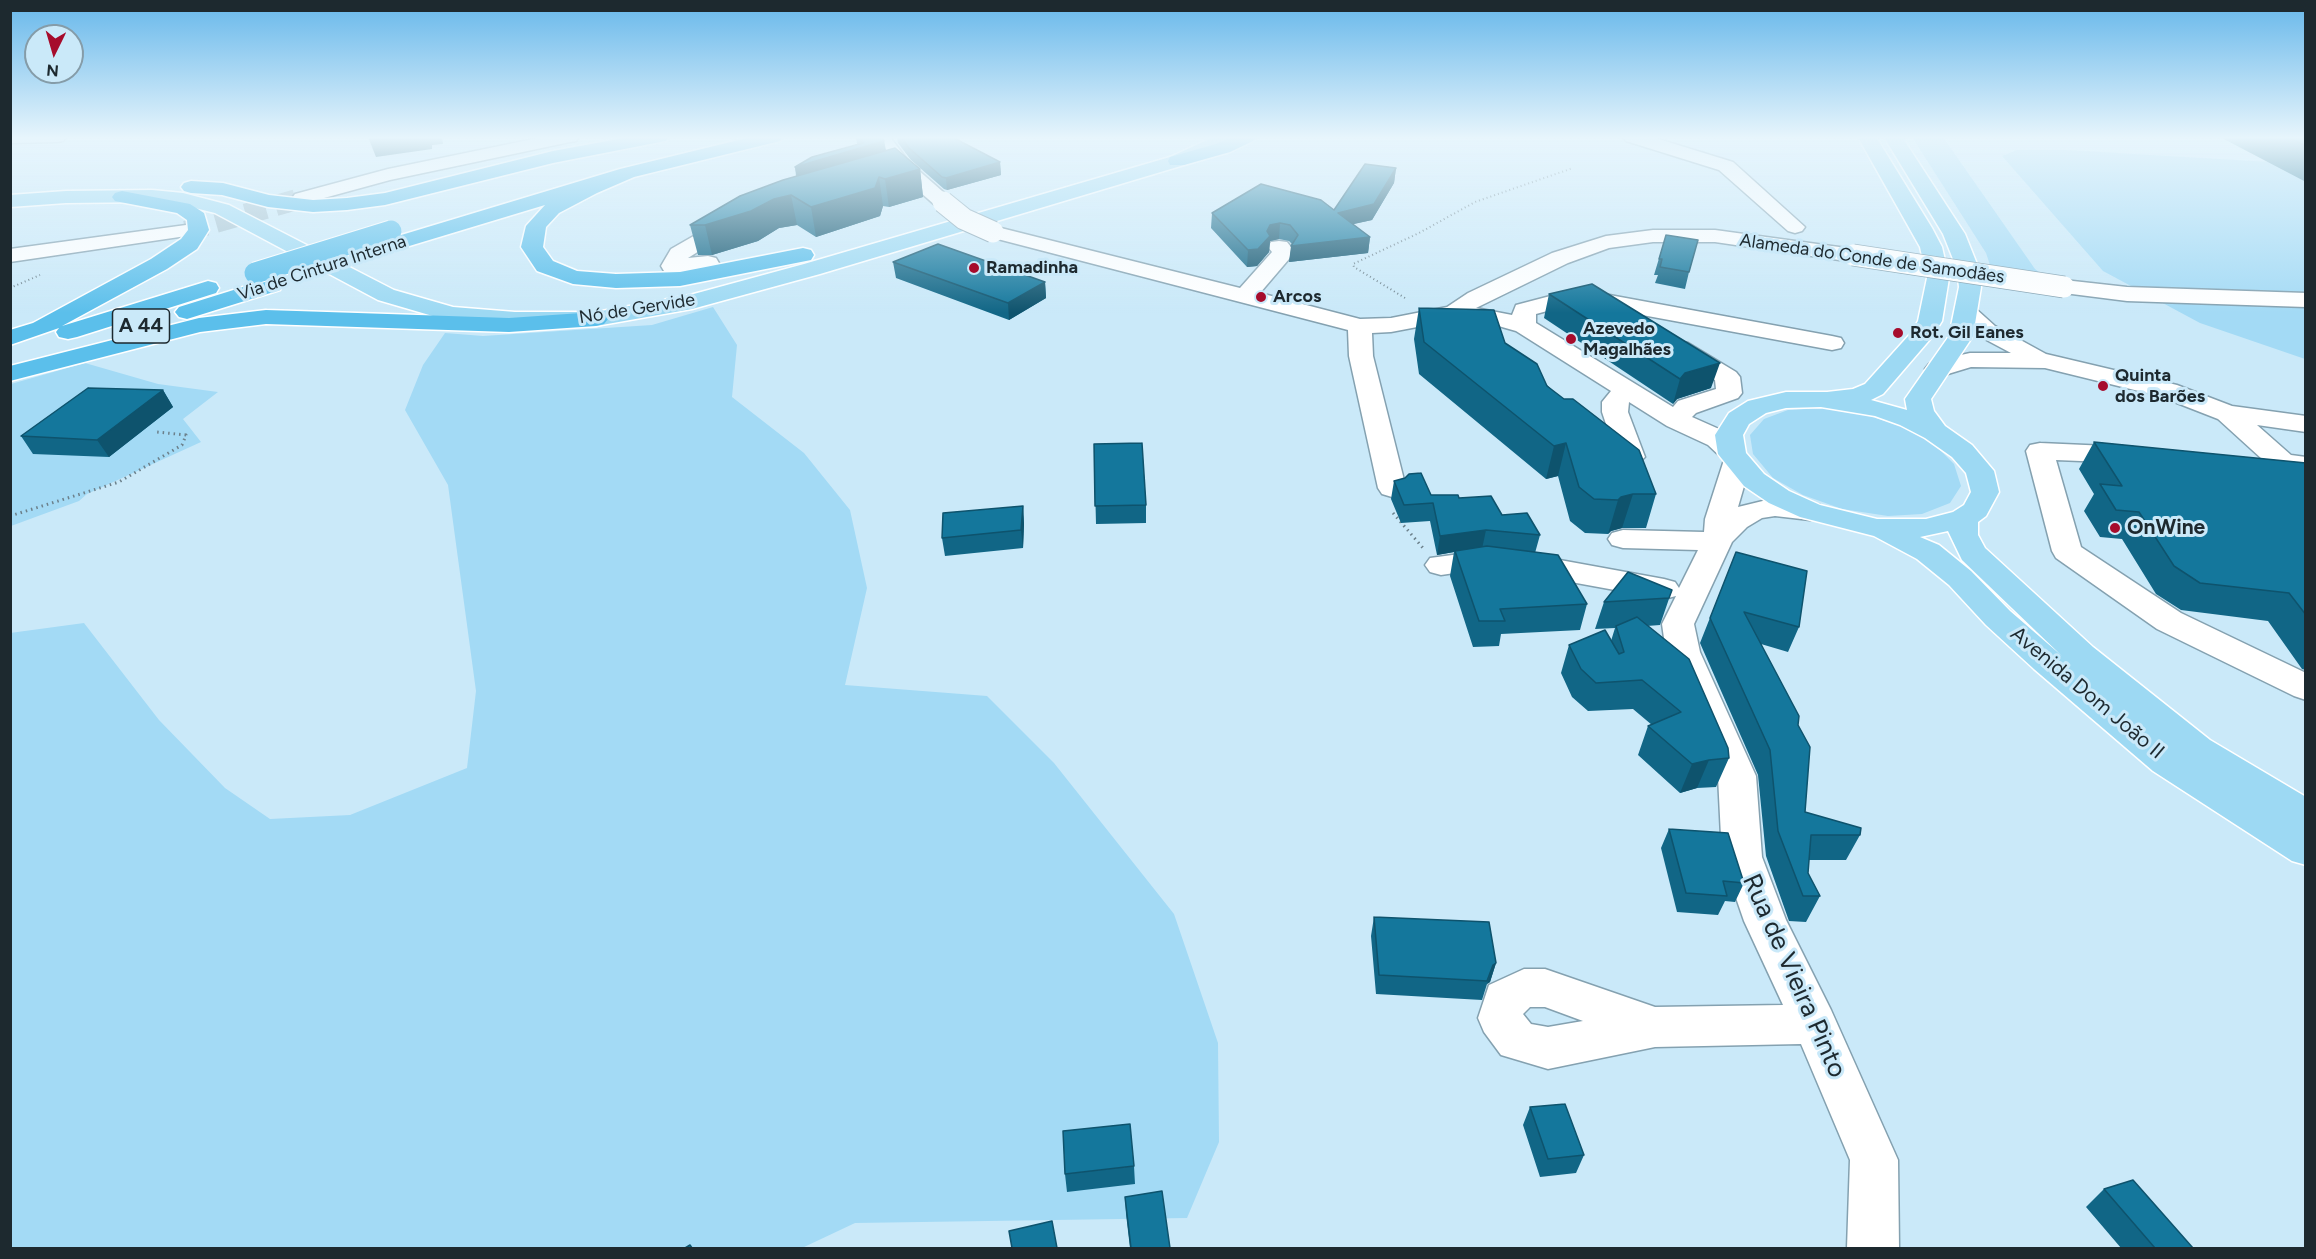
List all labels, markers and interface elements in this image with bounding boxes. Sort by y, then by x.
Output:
north arrow [24,24,84,84]
text: N [46,60,60,80]
street label: Alameda do Conde de Samodães [1738,230,2006,288]
street label: Via de Cintura Interna [235,231,409,305]
place label: Ramadinha [986,257,1078,279]
marker: Ramadinha [967,261,981,275]
place label: Arcos [1273,286,1321,308]
street label: Nó de Gervide [577,289,697,329]
marker: Arcos [1254,290,1268,304]
road number: A 44 [112,309,170,343]
place label: Azevedo Magalhães [1583,318,1671,360]
place label: Rot. Gil Eanes [1910,322,2024,344]
marker: Rot. Gil Eanes [1891,326,1905,340]
marker: Azevedo Magalhães [1564,332,1578,346]
place label: Quinta dos Barões [2115,365,2205,407]
marker: Quinta dos Barões [2096,379,2110,393]
place label: OnWine [2127,515,2205,541]
marker: OnWine [2108,521,2122,535]
street label: Avenida Dom João II [2005,621,2169,765]
street label: Rua de Vieira Pinto [1735,869,1853,1083]

